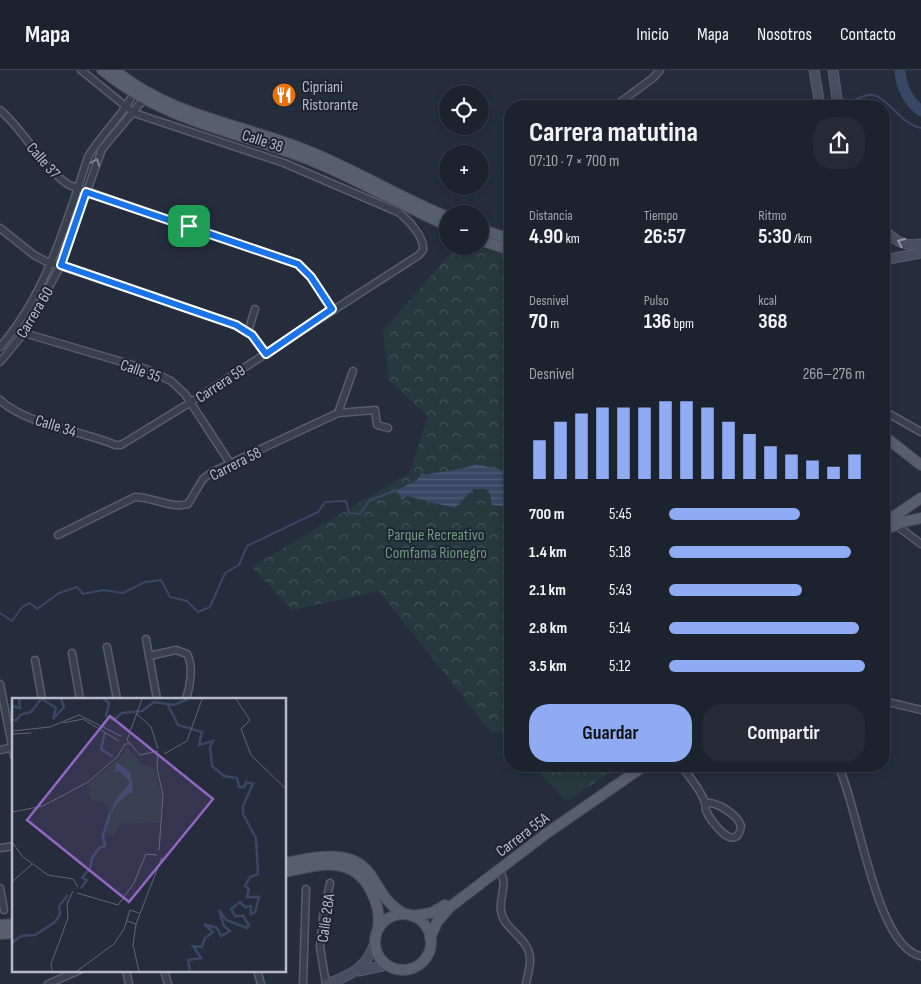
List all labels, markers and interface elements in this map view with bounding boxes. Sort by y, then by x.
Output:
text: Mapa [25,20,70,49]
text: Inicio [636,24,669,45]
text: Mapa [697,24,729,45]
text: Nosotros [757,24,812,45]
text: Contacto [840,24,896,45]
place label: Cipriani Ristorante [302,78,358,115]
restaurant icon: Cipriani Ristorante [271,82,297,108]
map controls [439,85,489,255]
button: locate [439,85,489,135]
text: Carrera matutina [529,116,698,149]
button: share [813,117,865,169]
street label: Calle 38 [239,126,286,157]
street label: Calle 37 [22,139,64,183]
button: + [439,145,489,195]
text: 07:10 · 7 × 700 m [529,152,619,171]
one-way arrow [91,159,101,167]
pin [168,205,210,247]
button: − [439,205,489,255]
text: Distancia [529,207,573,224]
text: Tiempo [644,207,678,224]
text: Ritmo [758,207,786,224]
icon: arrive [175,212,203,240]
text: 4.90 [529,224,563,249]
text: 26:57 [644,224,686,249]
text: 5:30 [758,224,792,249]
text: km [563,230,580,247]
text: /km [792,230,812,247]
one-way arrow [897,237,906,248]
street label: Carrera 60 [13,284,58,342]
text: Desnivel [529,292,569,309]
text: Pulso [644,292,669,309]
text: kcal [758,292,777,309]
text: 70 [529,309,548,334]
text: 136 [644,309,671,334]
text: 368 [758,309,788,334]
text: m [548,315,559,332]
text: bpm [671,315,694,332]
street label: Calle 35 [118,356,163,387]
street label: Carrera 59 [192,361,249,407]
text: Desnivel [529,365,574,384]
text: 266–276 m [803,365,865,384]
street label: Calle 34 [33,411,79,442]
street label: Carrera 58 [207,443,265,485]
text: 700 m [529,505,564,524]
text: 5:45 [609,505,632,524]
park label: Parque Recreativo Comfama Rionegro [385,526,487,563]
text: 1.4 km [529,543,567,562]
text: 5:18 [609,543,631,562]
text: 2.1 km [529,581,566,600]
text: 5:43 [609,581,632,600]
text: 2.8 km [529,619,567,638]
text: 5:14 [609,619,631,638]
text: 3.5 km [529,657,567,676]
text: 5:12 [609,657,631,676]
inset map [12,698,286,972]
button: Guardar [529,704,692,762]
button: Compartir [702,704,865,762]
street label: Carrera 55A [493,809,553,861]
street label: Calle 28A [314,892,339,944]

